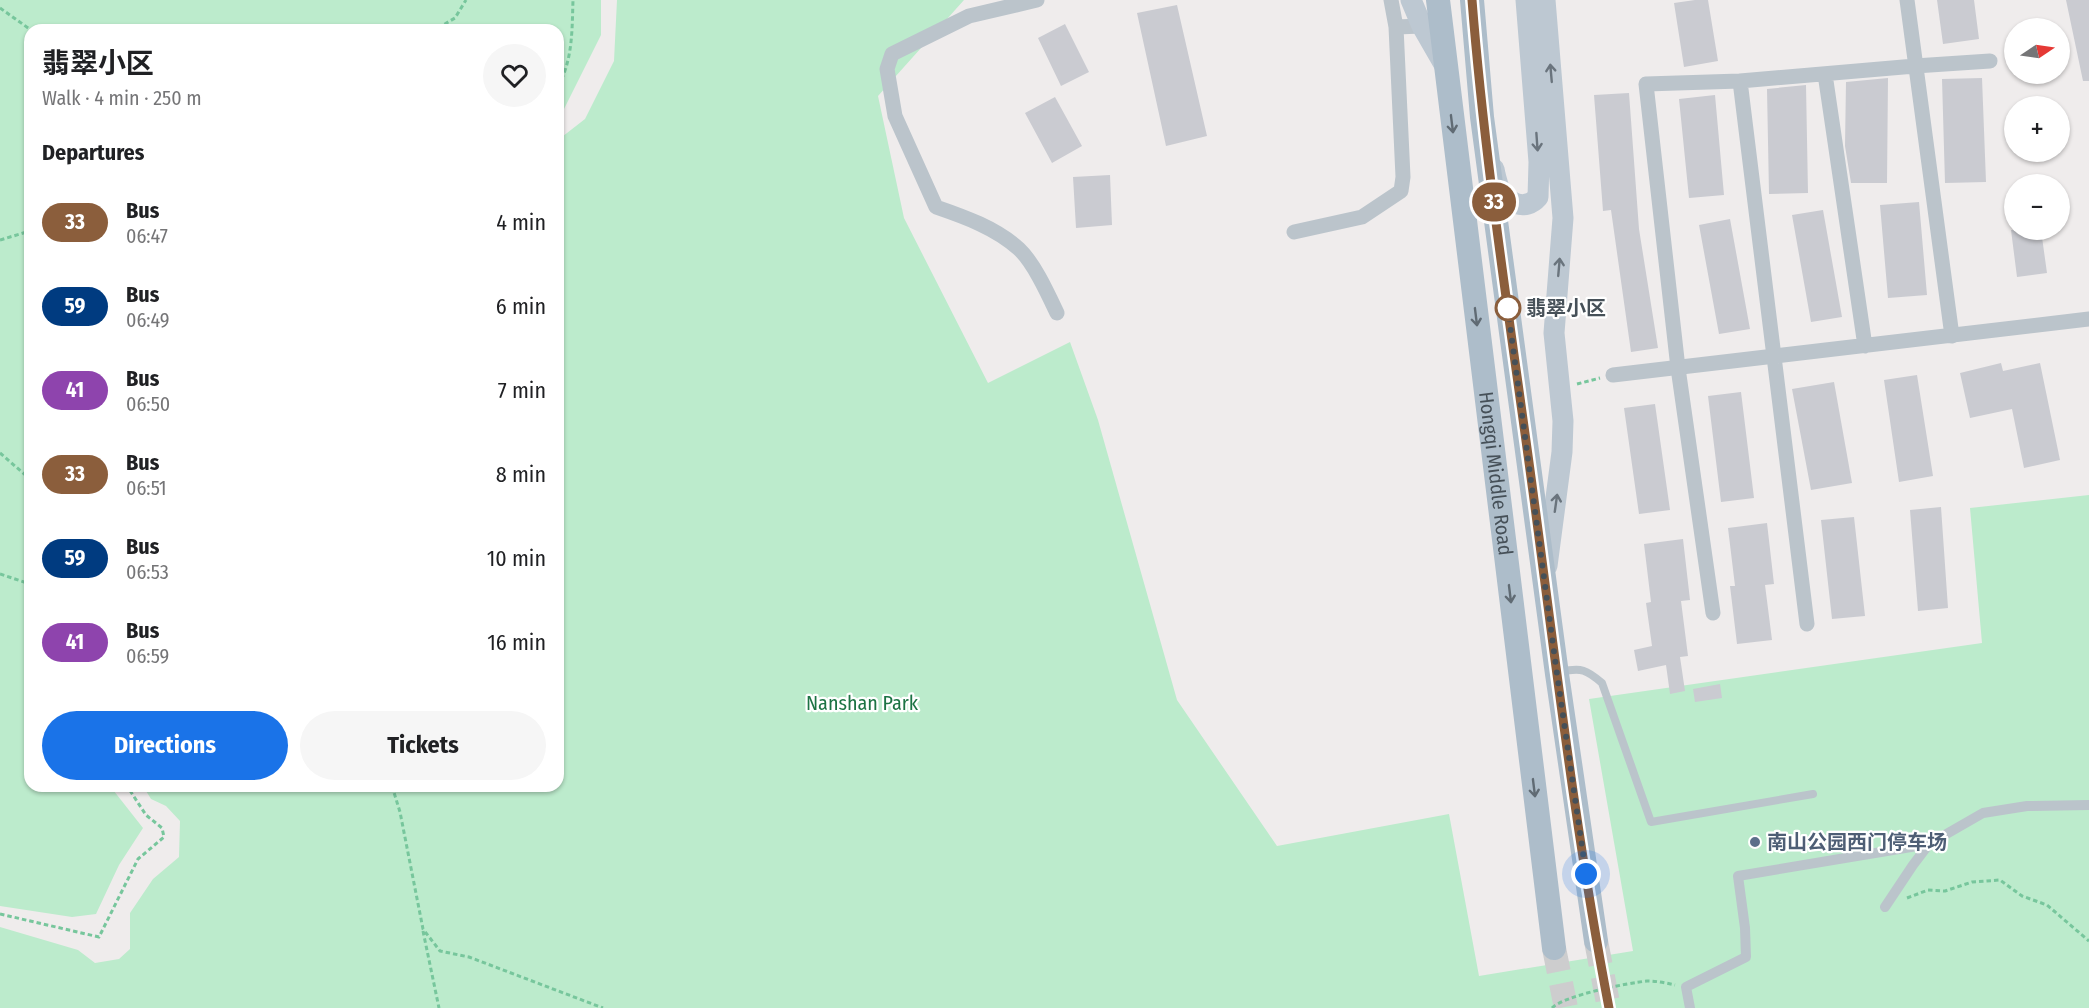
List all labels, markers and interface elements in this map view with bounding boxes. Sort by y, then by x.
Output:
north arrow [2004,18,2070,84]
map controls [2004,18,2070,240]
button: heart [483,44,546,107]
text: 翡翠小区 [42,47,154,80]
one-way arrow [1545,63,1556,83]
text: Walk · 4 min · 250 m [42,86,202,110]
button: + [2004,96,2070,162]
one-way arrow [1447,113,1458,133]
one-way arrow [1532,132,1543,152]
text: Departures [42,139,144,166]
button: − [2004,174,2070,240]
line badge: 33 [1467,182,1521,222]
text: 33 [1484,189,1504,215]
text: Bus [126,197,159,224]
text: 33 [65,209,85,235]
text: 4 min [496,209,546,236]
text: 06:47 [126,224,168,248]
one-way arrow [1554,258,1565,277]
text: Bus [126,281,159,308]
text: 59 [65,293,85,319]
text: 6 min [496,293,546,320]
marker: 翡翠小区 [1495,295,1521,321]
place label: 翡翠小区 [1526,296,1606,320]
one-way arrow [1471,307,1482,327]
text: 06:49 [126,308,170,332]
text: Bus [126,365,159,392]
text: 41 [66,377,84,403]
text: 7 min [498,377,546,404]
street label: Hongqi Middle Road [1474,390,1518,557]
text: 06:50 [126,392,170,416]
text: Bus [126,449,159,476]
text: 33 [65,461,85,487]
text: 8 min [496,461,546,488]
text: 06:51 [126,476,167,500]
one-way arrow [1550,493,1561,513]
text: Bus [126,533,159,560]
text: 59 [65,545,85,571]
text: 10 min [487,545,546,572]
text: 06:53 [126,560,169,584]
one-way arrow [1505,584,1516,603]
text: Bus [126,617,159,644]
text: 41 [66,629,84,655]
text: 16 min [487,629,546,656]
text: 06:59 [126,644,169,668]
park label: Nanshan Park [806,691,919,715]
button: Directions [42,711,288,780]
button: Tickets [300,711,546,780]
one-way arrow [1529,777,1540,797]
place label: 南山公园西门停车场 [1767,830,1947,854]
marker: 南山公园西门停车场 [1748,835,1762,849]
your location [1571,859,1601,889]

